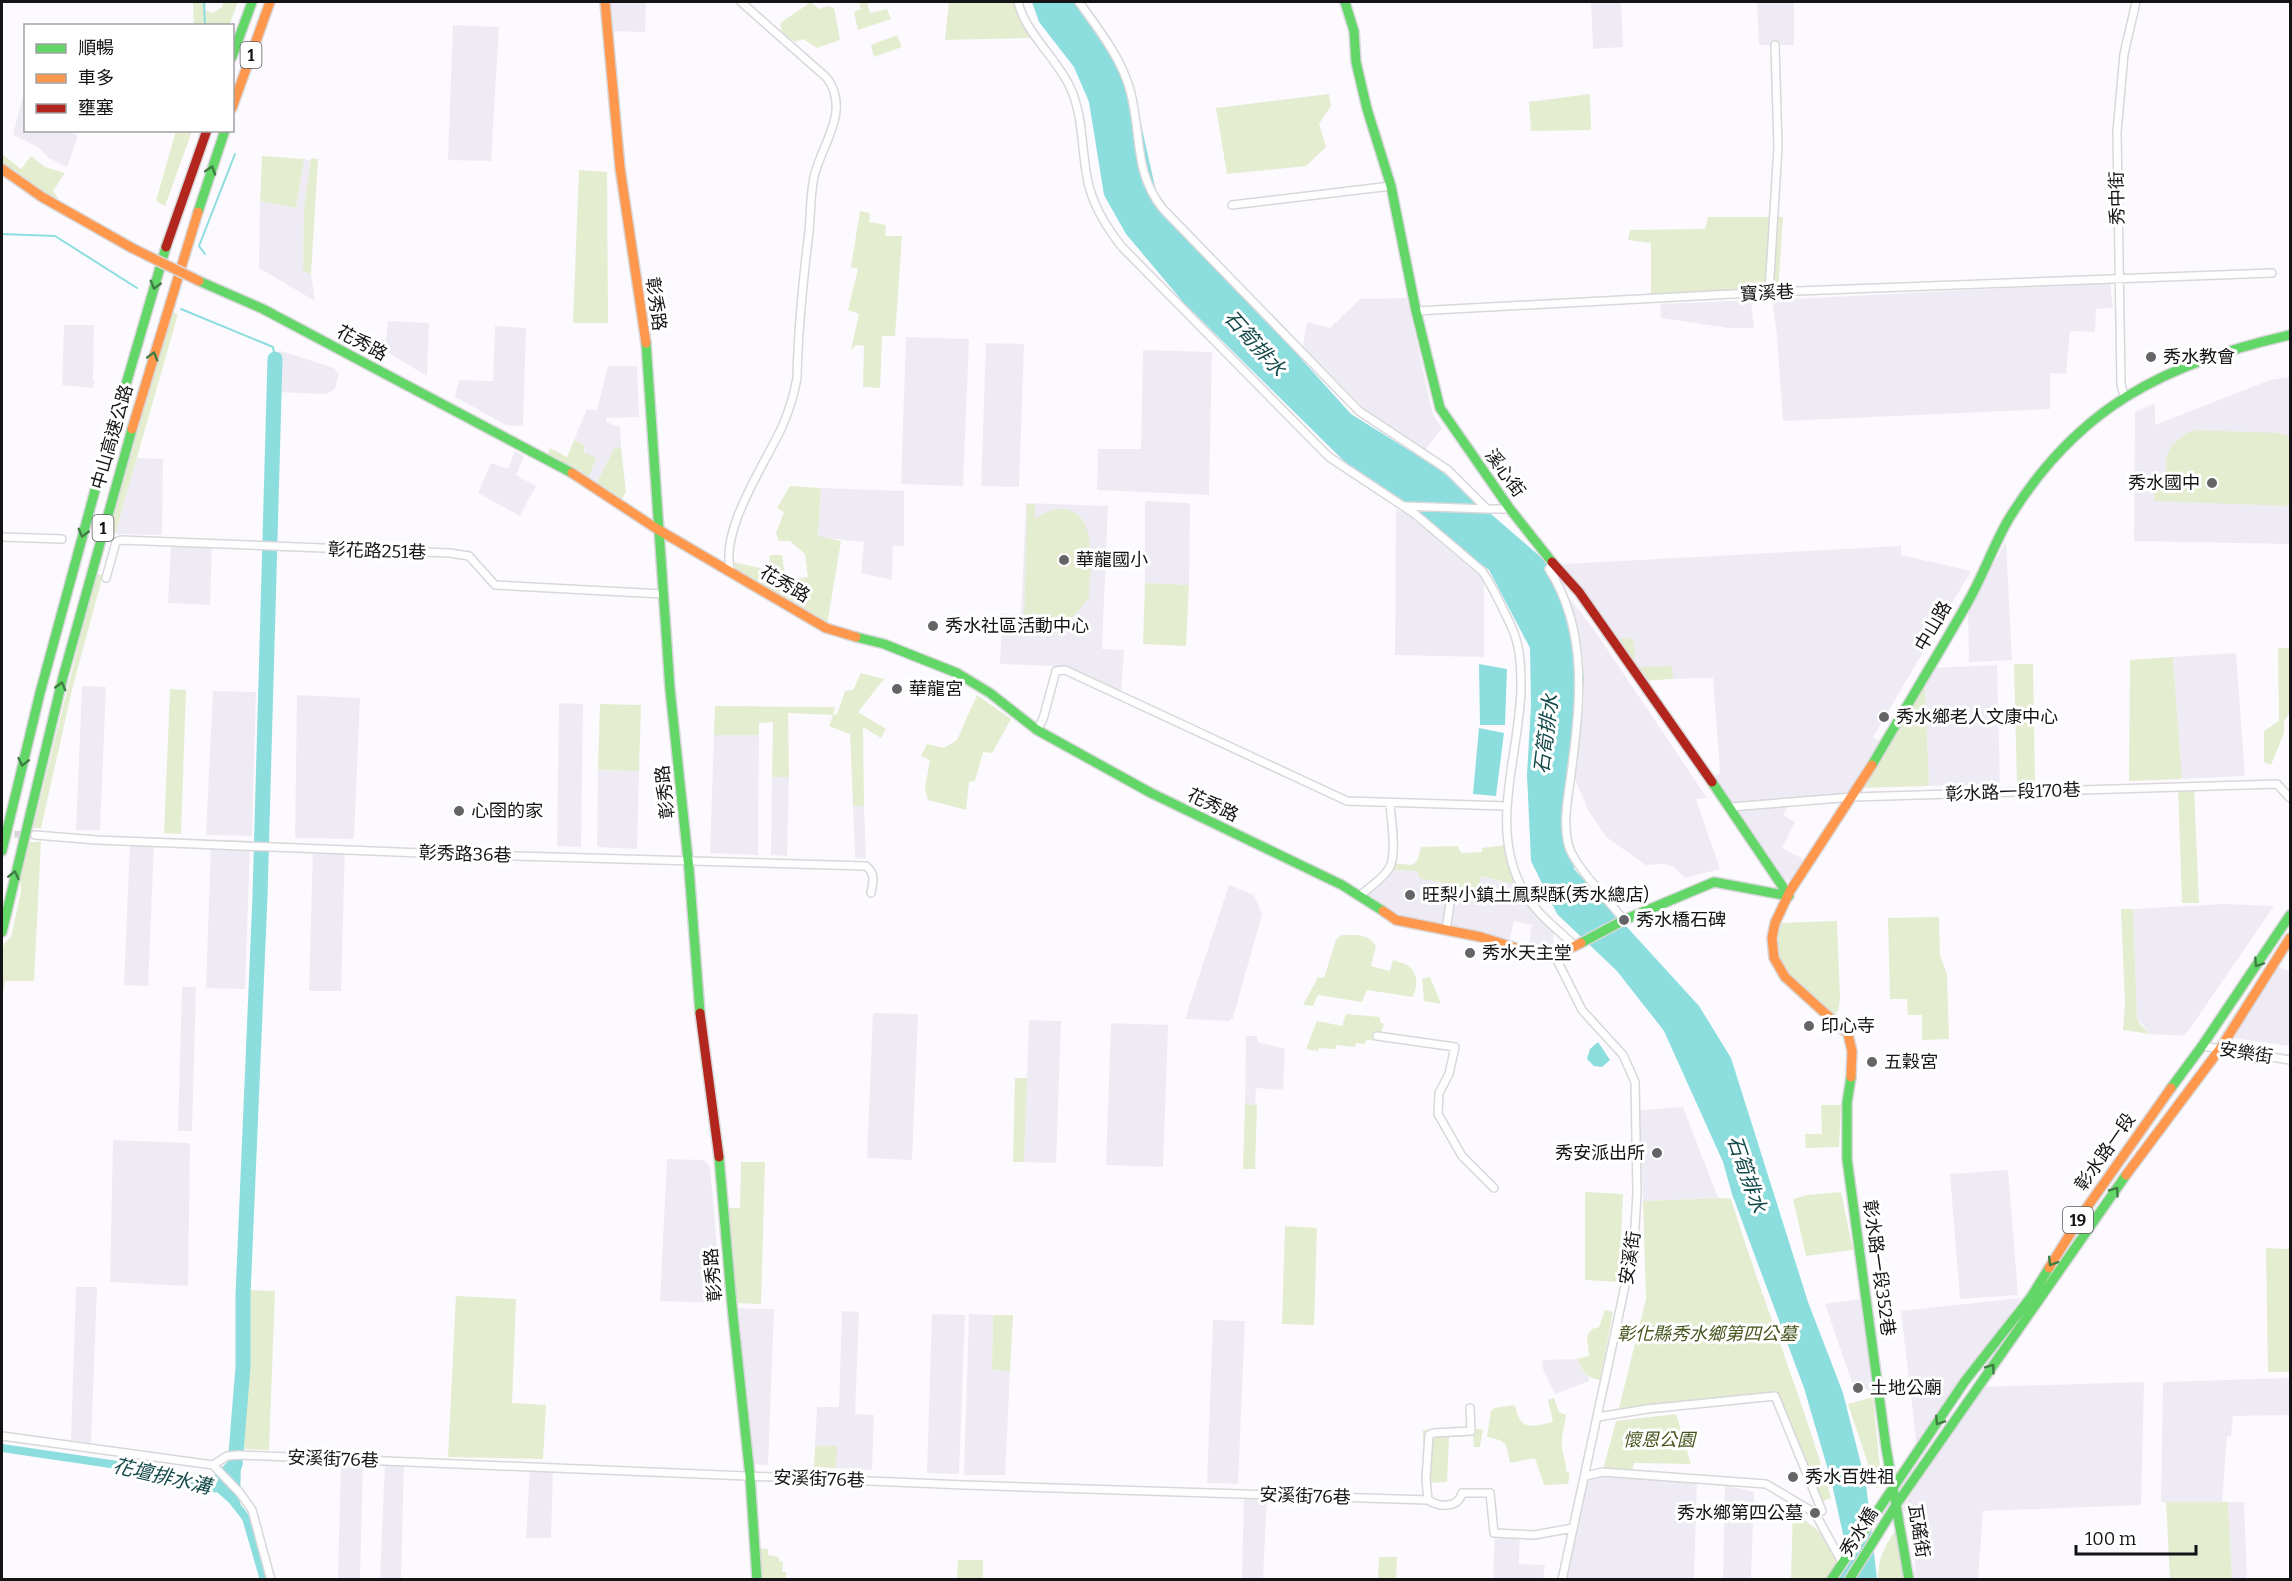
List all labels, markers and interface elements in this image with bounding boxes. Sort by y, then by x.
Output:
legend [24,24,234,132]
text: 順暢 [78,37,114,59]
road number: 1 [240,42,262,68]
text: 車多 [78,67,114,89]
text: 壅塞 [78,97,114,119]
one-way arrow [204,165,217,176]
street label: 秀中街 [2106,171,2128,225]
street label: 彰秀路 [641,276,671,332]
one-way arrow [150,279,162,290]
street label: 寶溪巷 [1739,281,1795,305]
water label: 石筍排水 [1219,305,1291,381]
street label: 花秀路 [333,321,391,365]
place label: 秀水教會 [2163,346,2235,368]
marker: 秀水教會 [2144,350,2158,364]
one-way arrow [146,352,158,362]
street label: 中山高速公路 [87,382,137,492]
street label: 溪心街 [1480,445,1530,501]
place label: 秀水國中 [2128,472,2200,494]
marker: 秀水國中 [2205,476,2219,490]
road number: 1 [92,515,114,541]
one-way arrow [78,527,90,538]
street label: 彰花路251巷 [327,538,427,564]
place label: 華龍國小 [1076,549,1148,571]
marker: 華龍國小 [1057,553,1071,567]
street label: 花秀路 [756,561,814,607]
street label: 中山路 [1910,597,1956,655]
place label: 秀水社區活動中心 [945,615,1089,637]
marker: 秀水社區活動中心 [926,619,940,633]
place label: 華龍宮 [909,678,963,700]
one-way arrow [53,681,66,691]
marker: 華龍宮 [890,682,904,696]
water label: 石筍排水 [1529,692,1563,775]
place label: 秀水鄉老人文康中心 [1896,706,2058,728]
marker: 秀水鄉老人文康中心 [1877,710,1891,724]
one-way arrow [17,757,30,767]
street label: 彰秀路 [651,764,679,820]
street label: 彰水路一段170巷 [1945,779,2081,805]
street label: 花秀路 [1184,784,1242,826]
place label: 心囹的家 [471,800,543,822]
marker: 心囹的家 [452,804,466,818]
street label: 彰秀路36巷 [418,841,512,867]
one-way arrow [7,870,20,880]
place label: 旺梨小鎮土鳳梨酥(秀水總店) [1422,884,1649,906]
marker: 旺梨小鎮土鳳梨酥(秀水總店) [1403,888,1417,902]
place label: 秀水橋石碑 [1636,909,1726,931]
marker: 秀水橋石碑 [1617,913,1631,927]
place label: 秀水天主堂 [1482,942,1572,964]
marker: 秀水天主堂 [1463,946,1477,960]
one-way arrow [2254,956,2265,967]
place label: 印心寺 [1821,1015,1875,1037]
marker: 印心寺 [1802,1019,1816,1033]
street label: 安樂街 [2218,1038,2274,1068]
place label: 五穀宮 [1884,1051,1938,1073]
marker: 五穀宮 [1865,1055,1879,1069]
street label: 彰水路一段 [2070,1109,2140,1195]
water label: 石筍排水 [1723,1132,1772,1217]
place label: 秀安派出所 [1555,1142,1645,1164]
marker: 秀安派出所 [1650,1146,1664,1160]
one-way arrow [2108,1187,2119,1198]
street label: 彰水路一段352巷 [1859,1198,1899,1338]
road number: 19 [2063,1207,2093,1233]
street label: 安溪街 [1615,1230,1645,1286]
street label: 彰秀路 [700,1247,726,1303]
one-way arrow [2048,1256,2060,1266]
park label: 彰化縣秀水鄉第四公墓 [1617,1323,1800,1345]
one-way arrow [1984,1363,1995,1374]
place label: 土地公廟 [1870,1377,1942,1399]
marker: 土地公廟 [1851,1381,1865,1395]
one-way arrow [1935,1414,1946,1425]
park label: 懷恩公園 [1623,1429,1698,1451]
street label: 安溪街76巷 [287,1446,379,1472]
water label: 花壇排水溝 [111,1453,216,1500]
street label: 安溪街76巷 [773,1466,865,1492]
place label: 秀水百姓祖 [1805,1466,1895,1488]
marker: 秀水百姓祖 [1786,1470,1800,1484]
street label: 安溪街76巷 [1259,1483,1351,1509]
place label: 秀水鄉第四公墓 [1677,1502,1803,1524]
street label: 秀水橋 [1835,1503,1883,1561]
street label: 瓦磘街 [1904,1503,1934,1559]
marker: 秀水鄉第四公墓 [1808,1506,1822,1520]
scale bar [2076,1518,2196,1556]
text: 100 m [2085,1528,2136,1550]

